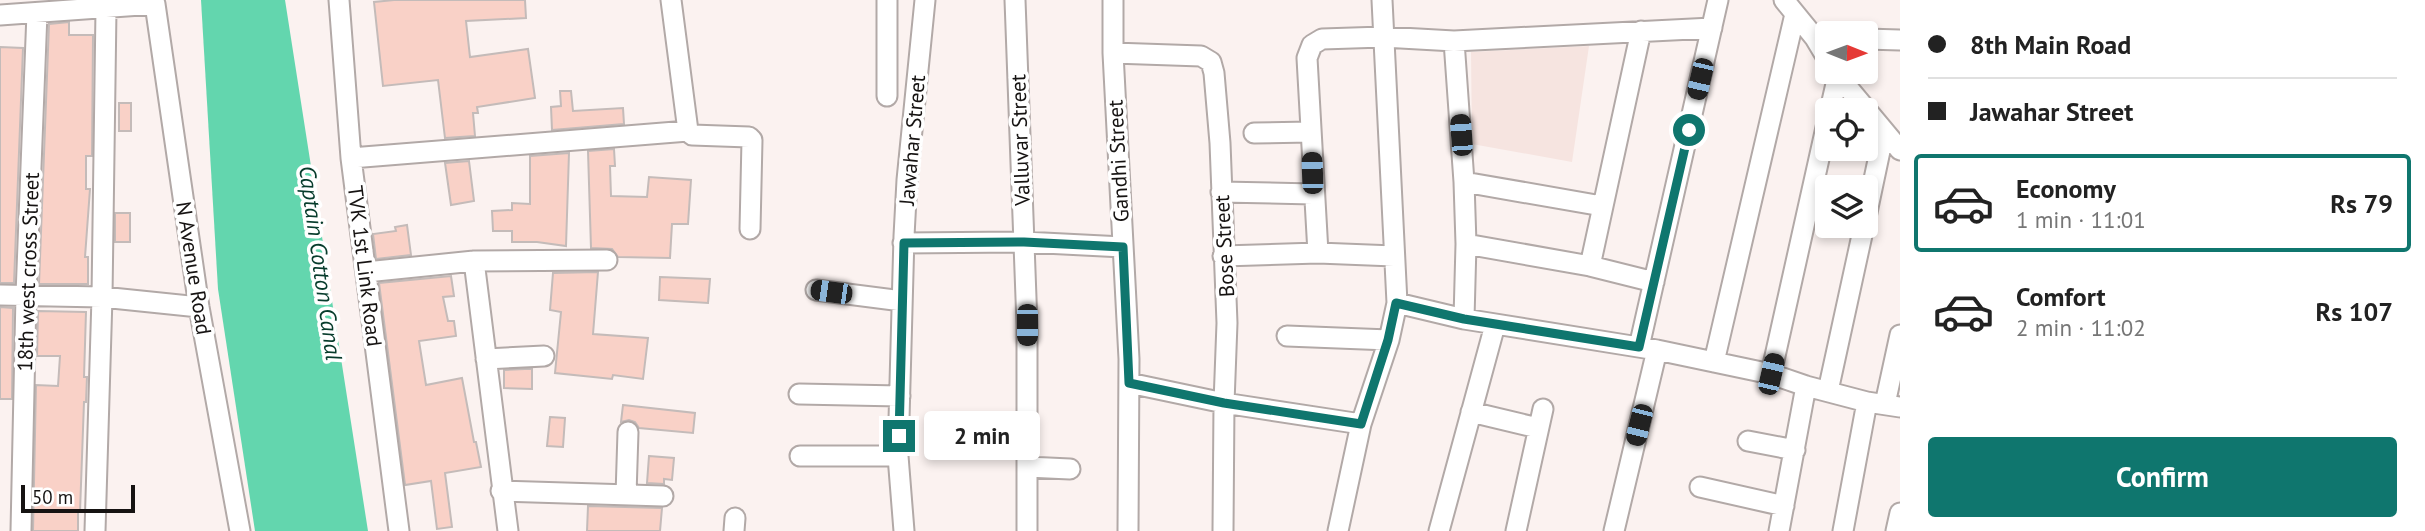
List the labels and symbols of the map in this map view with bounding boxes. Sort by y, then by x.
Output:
north arrow [1815,21,1878,84]
car [1686,56,1715,102]
street label: Jawahar Street [893,74,931,207]
street label: Valluvar Street [1004,74,1036,207]
street label: Gandhi Street [1101,99,1135,223]
car [1450,113,1473,157]
route start [1673,114,1705,146]
car [1301,152,1324,194]
water label: Captain Cotton Canal [293,164,349,362]
street label: 18th west cross Street [11,172,45,372]
street label: TVK 1st Link Road [342,184,388,348]
street label: Bose Street [1208,194,1240,298]
street label: N Avenue Road [170,199,218,337]
car [809,279,854,305]
car [1017,304,1038,346]
car [1757,351,1786,397]
car [1624,402,1655,448]
callout: 2 min [923,412,1039,460]
route end [883,420,915,452]
scale bar [21,482,135,514]

